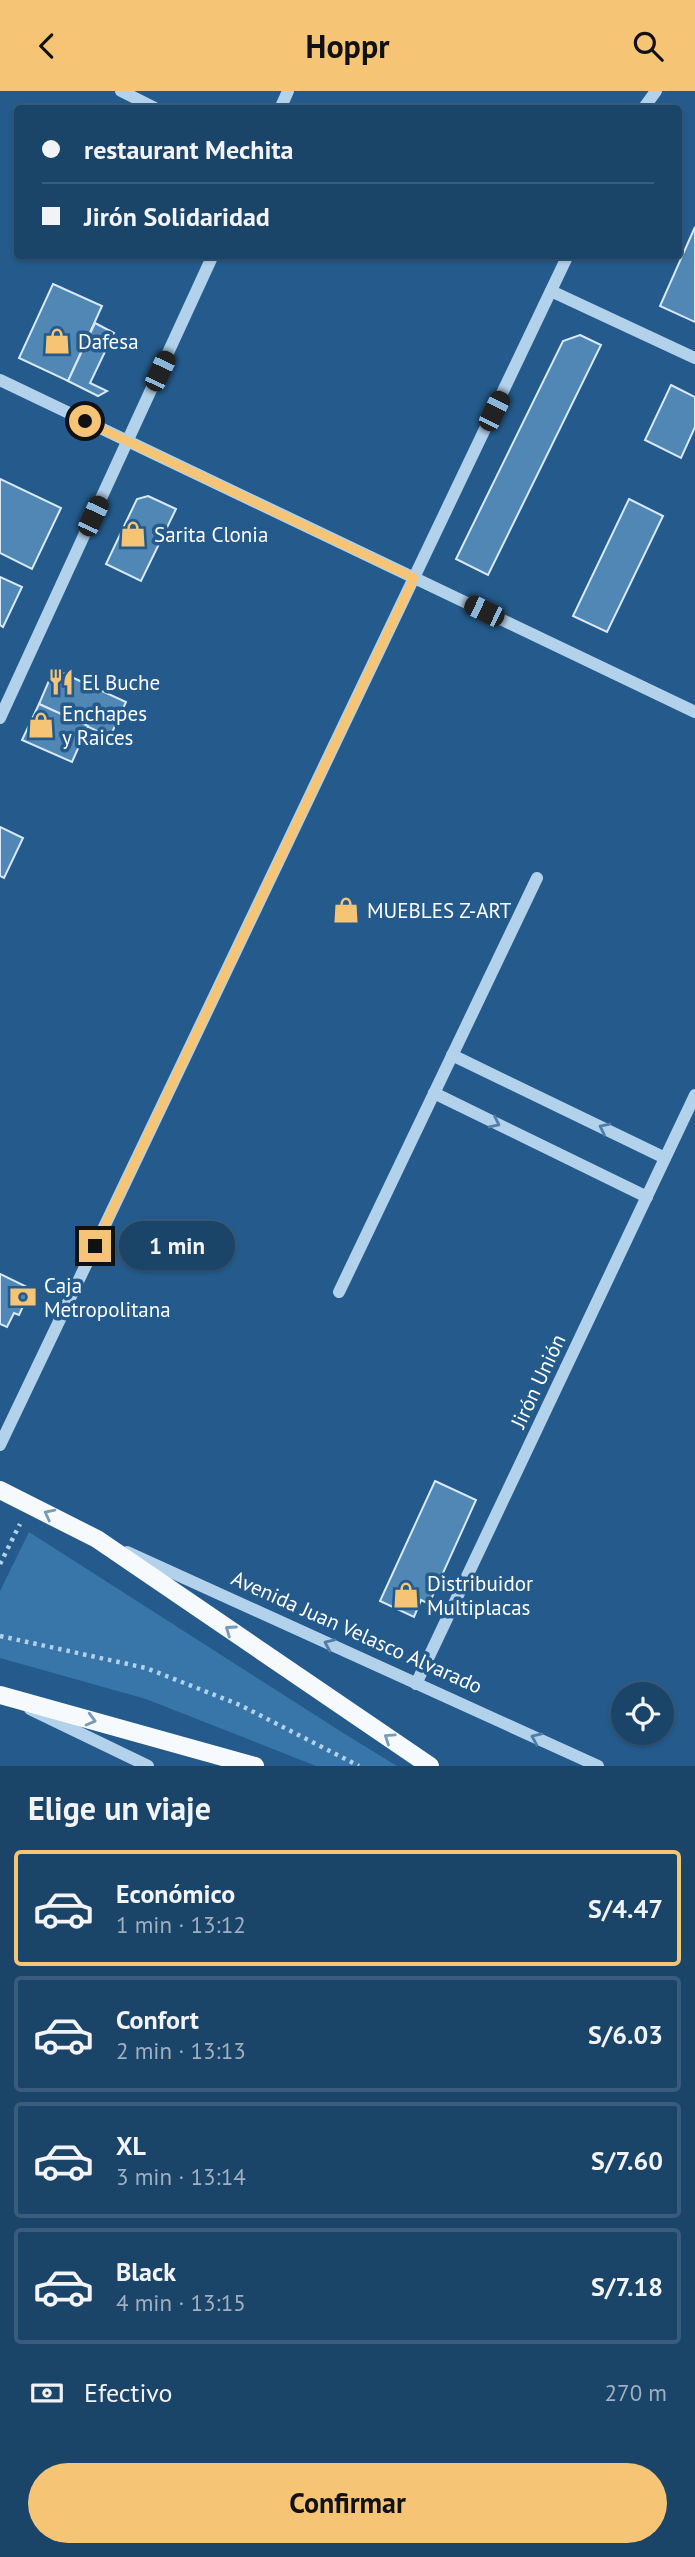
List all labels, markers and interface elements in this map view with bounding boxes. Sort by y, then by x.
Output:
text: Hoppr [306,25,389,67]
icon: back [28,27,66,65]
icon: search [629,27,667,65]
text: restaurant Mechita [84,133,293,166]
text: Jirón Solidaridad [84,200,270,233]
shop icon: Dafesa [42,326,72,356]
place label: Dafesa [78,328,139,355]
car [142,348,179,394]
car [476,388,513,434]
route start [69,405,101,437]
car [75,493,112,539]
shop icon: Sarita Clonia [118,519,148,549]
place label: Sarita Clonia [154,521,268,548]
car [461,592,508,630]
restaurant icon: El Buche [46,667,76,697]
place label: El Buche [82,669,160,696]
place label: Enchapes y Raices [62,700,147,751]
shop icon: Enchapes y Raices [26,710,56,740]
shop icon: MUEBLES Z-ART [331,895,361,925]
place label: MUEBLES Z-ART [367,897,512,924]
one-way arrow [488,1115,500,1129]
one-way arrow [599,1122,611,1136]
callout: 1 min [119,1221,235,1271]
route end [79,1230,111,1262]
text: 1 min [149,1231,205,1260]
place label: Caja Metropolitana [44,1272,171,1323]
bank icon: Caja Metropolitana [8,1282,38,1312]
street label: Jirón Unión [504,1330,572,1433]
one-way arrow [44,1509,56,1523]
street label: Avenida Juan Velasco Alvarado [227,1564,487,1700]
place label: Distribuidor Multiplacas [427,1570,533,1621]
shop icon: Distribuidor Multiplacas [391,1580,421,1610]
one-way arrow [225,1626,238,1638]
one-way arrow [324,1638,336,1652]
map controls [611,1682,674,1745]
button: locate [611,1682,674,1745]
one-way arrow [85,1711,97,1726]
one-way arrow [531,1732,543,1746]
one-way arrow [384,1734,397,1747]
text: Elige un viaje [28,1787,211,1829]
icon: car [32,1877,95,1940]
text: Económico [116,1877,235,1910]
text: S/4.47 [588,1892,663,1925]
text: 1 min · 13:12 [116,1910,246,1939]
icon: car [32,2003,95,2066]
text: Confort [116,2003,199,2036]
text: S/6.03 [588,2018,663,2051]
text: 2 min · 13:13 [116,2036,246,2065]
icon: car [32,2129,95,2192]
text: XL [116,2129,146,2162]
text: S/7.60 [591,2144,663,2177]
text: 3 min · 13:14 [116,2162,246,2191]
icon: car [32,2255,95,2318]
text: Black [116,2255,176,2288]
text: S/7.18 [591,2270,663,2303]
text: 4 min · 13:15 [116,2288,246,2317]
icon: cash [28,2374,66,2412]
text: Efectivo [84,2376,173,2409]
text: 270 m [605,2378,667,2407]
button: Confirmar [28,2463,667,2543]

